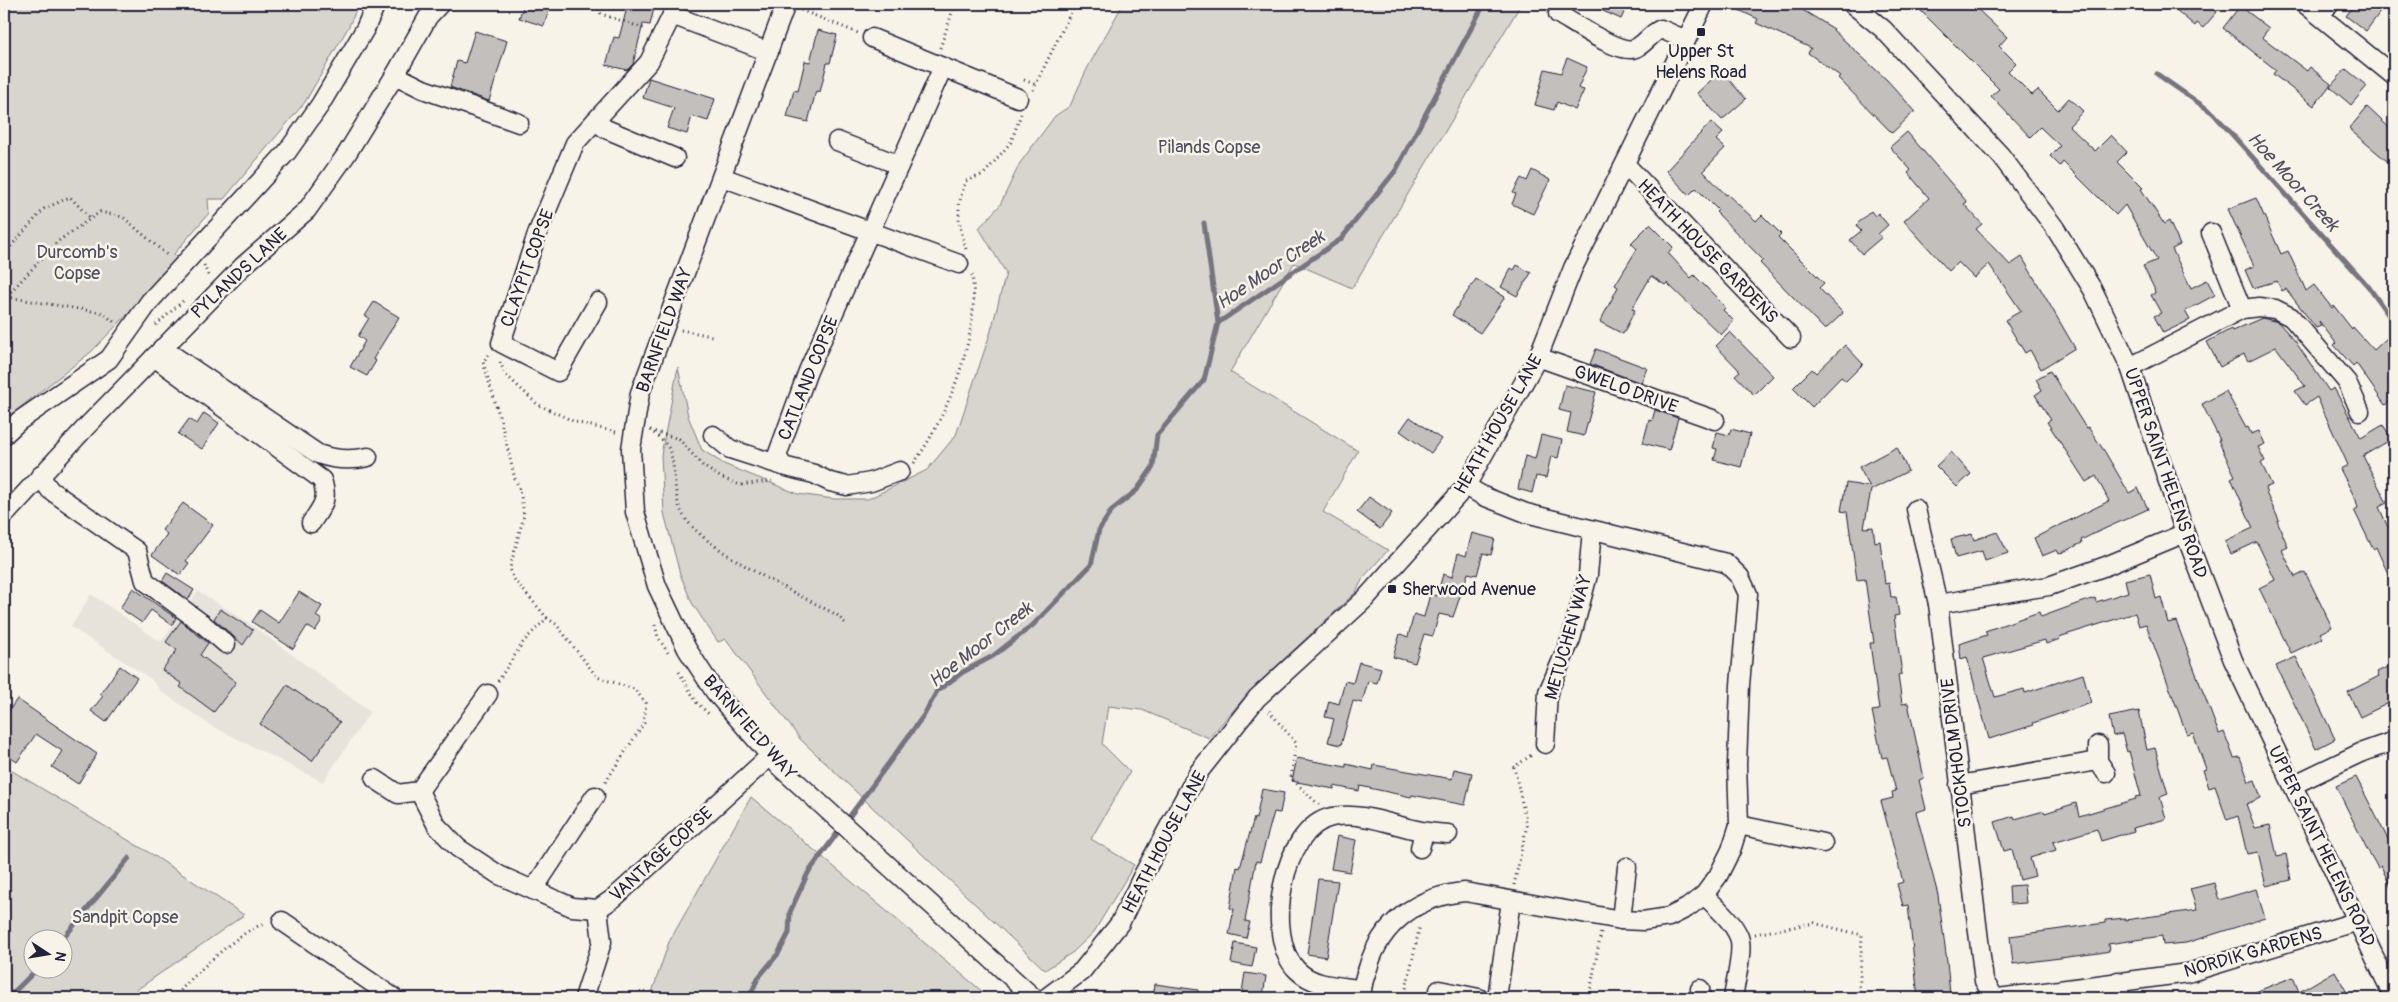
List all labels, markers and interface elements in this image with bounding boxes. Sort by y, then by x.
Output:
marker: Upper St Helens Road [1695,26,1707,38]
place label: Upper St Helens Road [1655,40,1747,84]
water label: Hoe Moor Creek [2242,127,2346,238]
park label: Pilands Copse [1158,136,1260,159]
street label: HEATH HOUSE GARDENS [1633,174,1783,329]
street label: CLAYPIT COPSE [495,206,559,330]
street label: PYLANDS LANE [186,223,292,324]
water label: Hoe Moor Creek [1212,224,1331,315]
park label: Durcomb's Copse [36,241,118,285]
street label: BARNFIELD WAY [631,264,698,396]
street label: CATLAND COPSE [773,313,844,444]
street label: HEATH HOUSE LANE [1449,350,1548,498]
street label: GWELO DRIVE [1571,360,1681,419]
street label: UPPER SAINT HELENS ROAD [2119,365,2212,581]
street label: METUCHEN WAY [1540,571,1597,702]
place label: Sherwood Avenue [1402,578,1536,601]
marker: Sherwood Avenue [1386,583,1398,595]
water label: Hoe Moor Creek [924,595,1039,693]
street label: BARNFIELD WAY [698,670,802,785]
street label: STOCKHOLM DRIVE [1936,677,1977,829]
street label: UPPER SAINT HELENS ROAD [2263,742,2380,950]
street label: HEATH HOUSE LANE [1117,767,1212,917]
street label: VANTAGE COPSE [605,802,718,907]
park label: Sandpit Copse [72,906,178,929]
street label: NORDIK GARDENS [2181,922,2325,983]
north arrow [22,930,72,980]
text: N [51,950,70,963]

